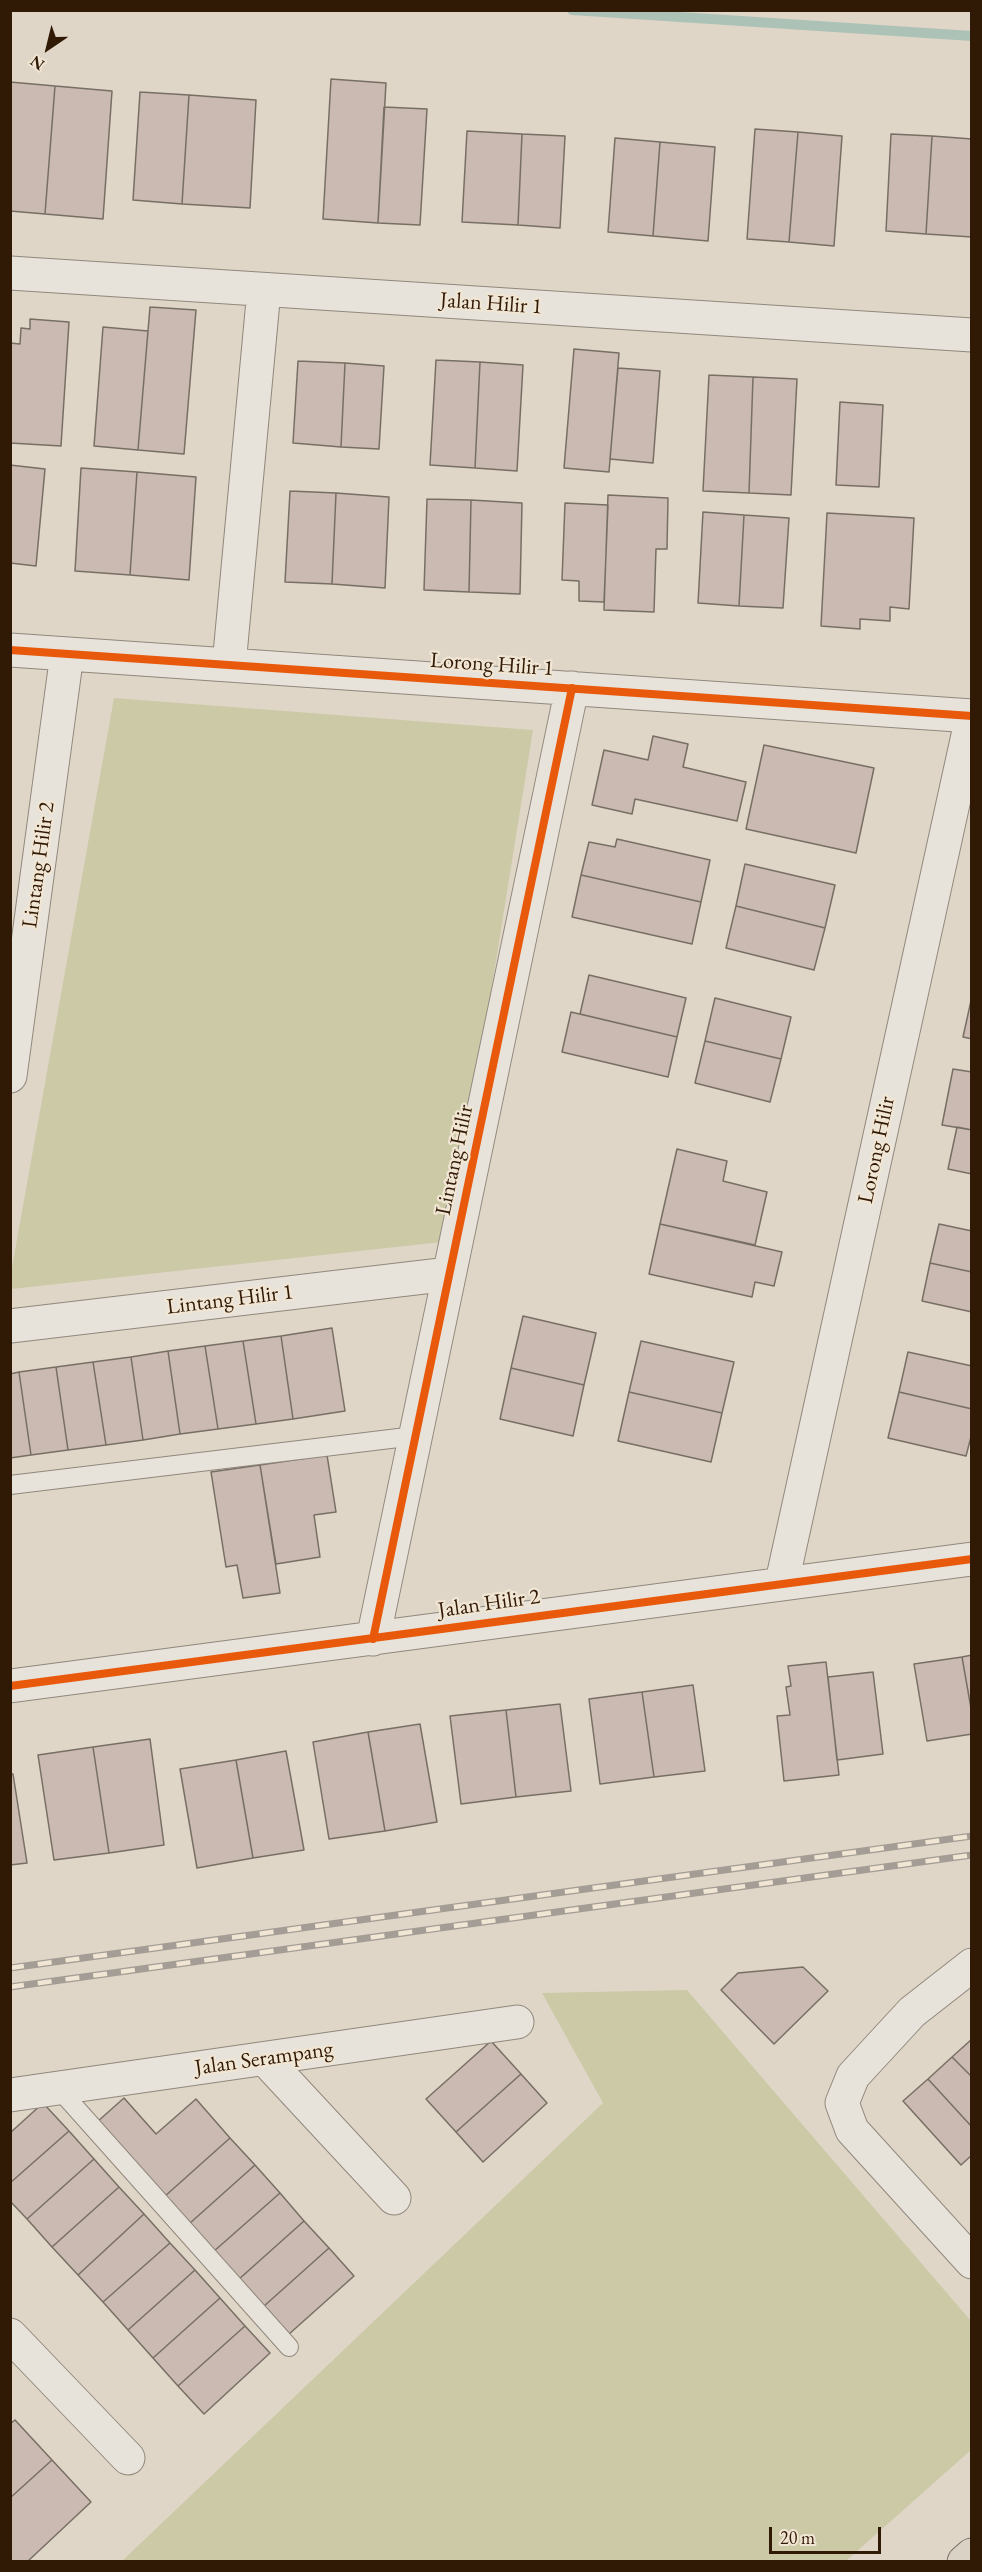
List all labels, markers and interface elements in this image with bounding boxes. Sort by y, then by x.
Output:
north arrow [18,18,78,78]
text: N [26,51,49,75]
street label: Jalan Hilir 1 [439,287,543,321]
street label: Lorong Hilir 1 [429,648,555,682]
street label: Lintang Hilir 2 [17,800,61,930]
street label: Lorong Hilir [853,1094,901,1206]
street label: Lintang Hilir [430,1102,480,1218]
street label: Lintang Hilir 1 [165,1279,295,1321]
street label: Jalan Hilir 2 [436,1584,542,1624]
street label: Jalan Serampang [193,2036,335,2082]
scale bar [772,2515,884,2553]
text: 20 m [780,2526,815,2549]

